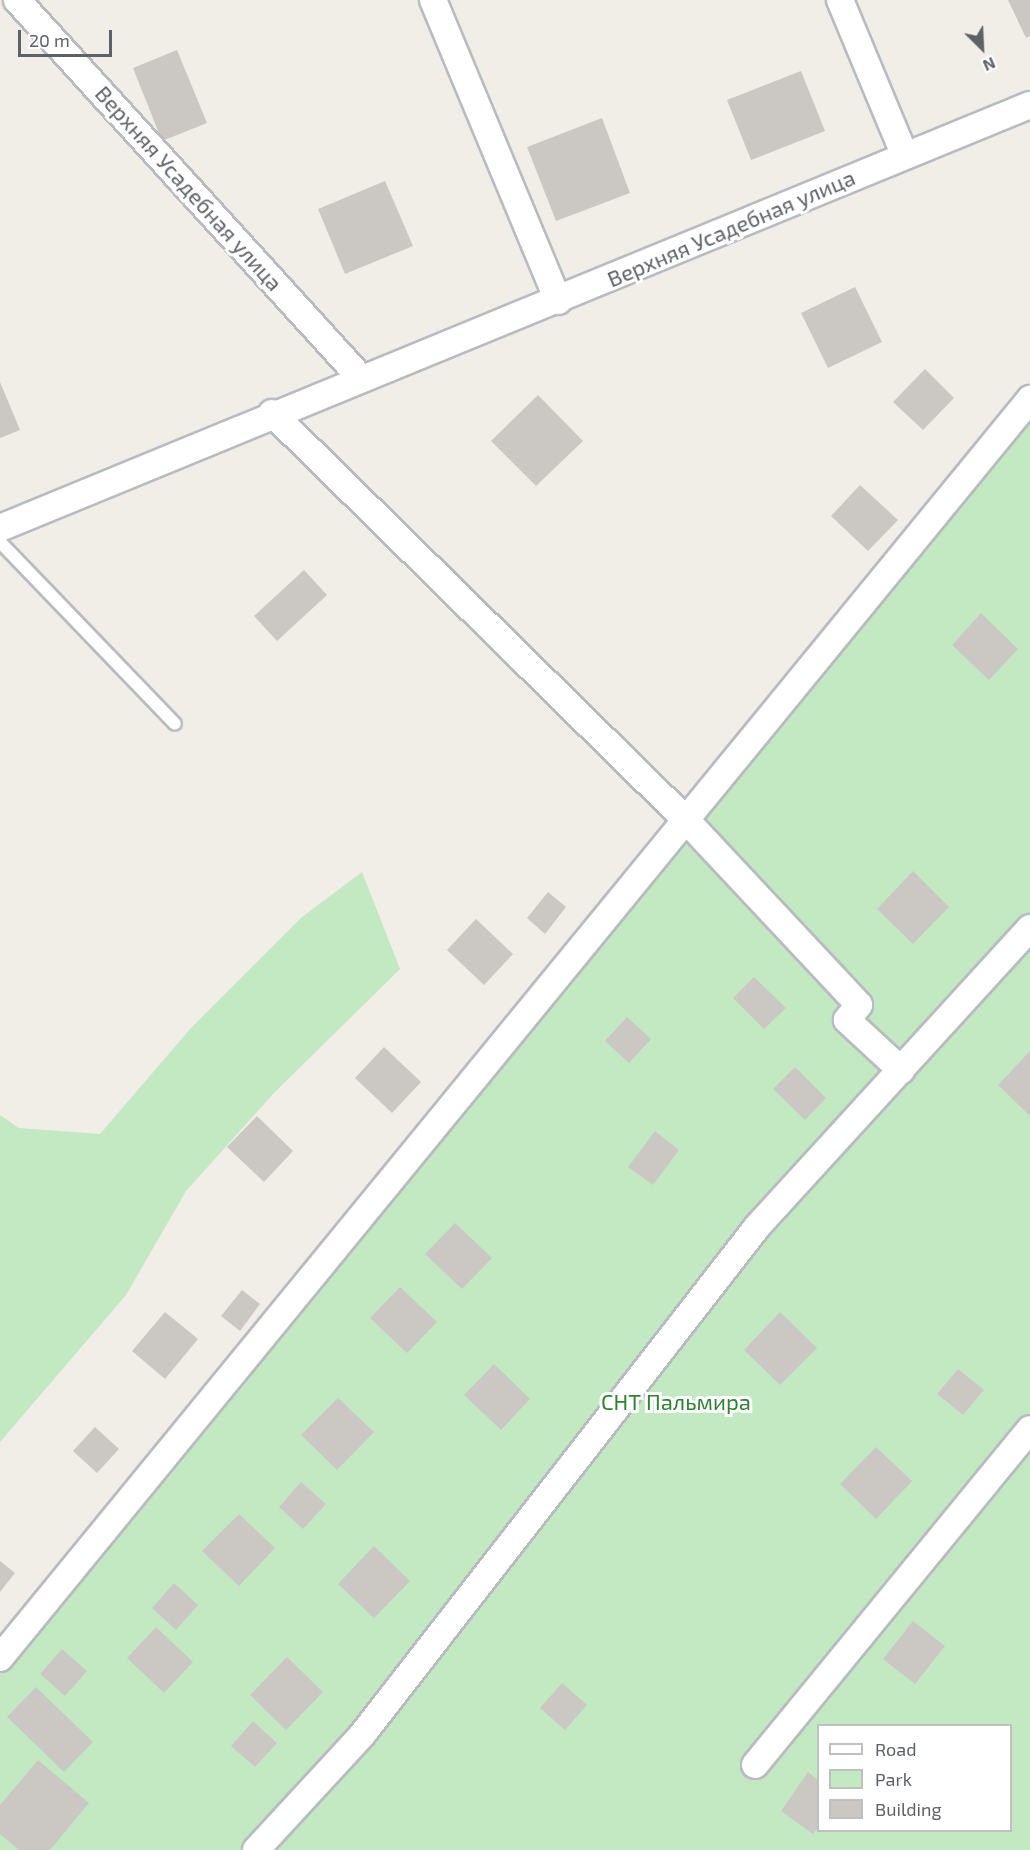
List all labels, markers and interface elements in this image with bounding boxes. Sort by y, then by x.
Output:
scale bar [21,18,116,56]
north arrow [952,18,1012,78]
text: 20 m [29,29,70,51]
text: N [980,54,999,76]
street label: Верхняя Усадебная улица [90,80,288,296]
street label: Верхняя Усадебная улица [603,164,859,292]
park label: СНТ Пальмира [601,1389,751,1415]
legend [817,1724,1012,1832]
text: Road [875,1738,916,1760]
text: Park [875,1768,912,1790]
text: Building [875,1798,942,1820]

